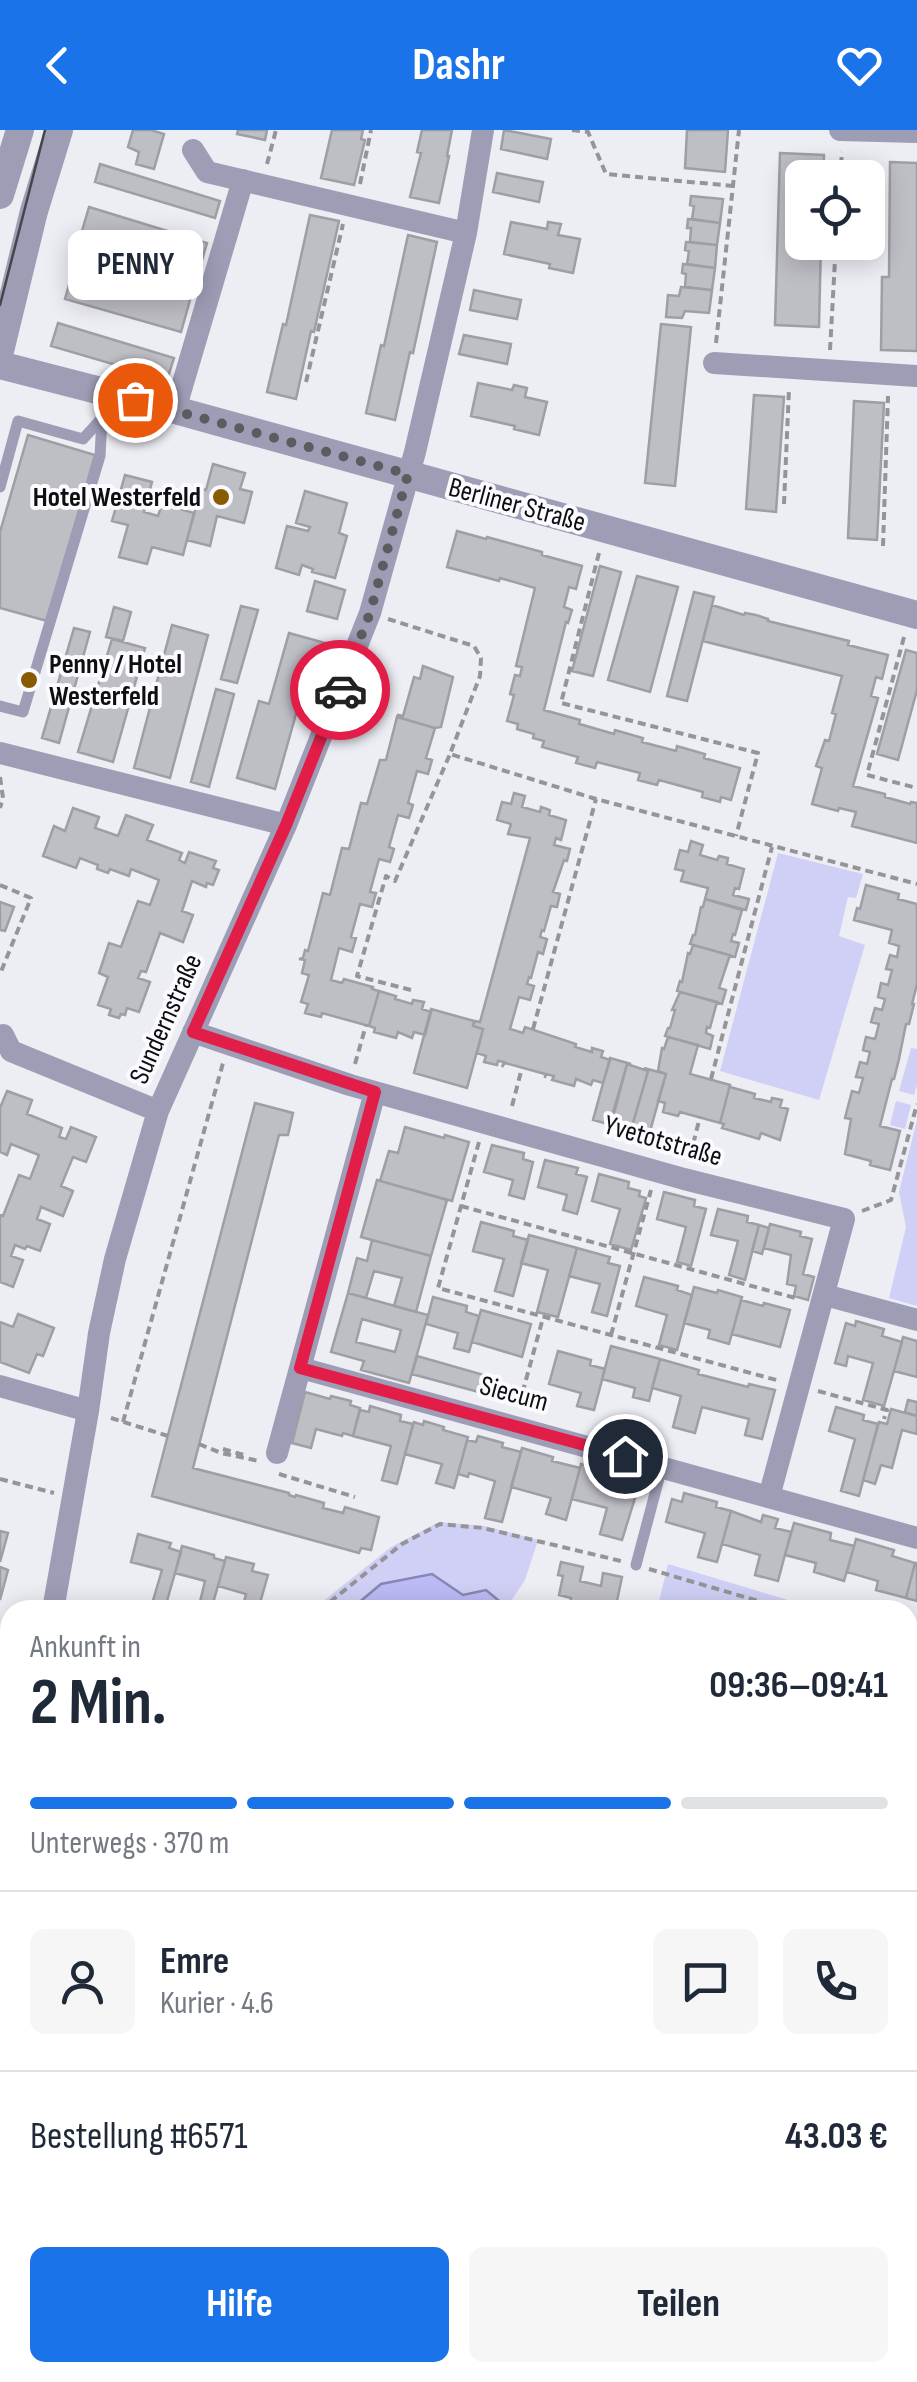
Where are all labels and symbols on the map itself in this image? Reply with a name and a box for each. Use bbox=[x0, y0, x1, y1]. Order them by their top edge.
callout: PENNY bbox=[68, 230, 202, 300]
pin bbox=[93, 358, 178, 443]
street label: Berliner Straße bbox=[445, 471, 589, 539]
place label: Hotel Westerfeld bbox=[33, 481, 201, 514]
marker: Hotel Westerfeld bbox=[210, 486, 232, 508]
courier bbox=[290, 640, 390, 740]
place label: Penny / Hotel Westerfeld bbox=[49, 648, 182, 713]
marker: Penny / Hotel Westerfeld bbox=[18, 669, 40, 691]
street label: Sundernstraße bbox=[123, 949, 209, 1089]
street label: Yvetotstraße bbox=[600, 1108, 726, 1174]
street label: Siecum bbox=[476, 1369, 552, 1419]
pin bbox=[583, 1414, 668, 1499]

